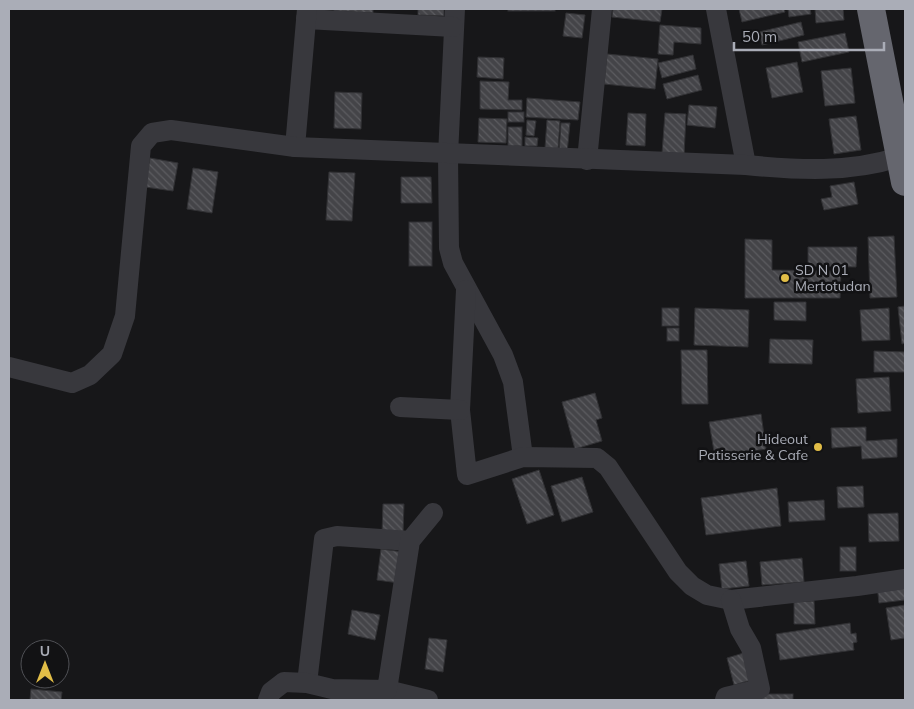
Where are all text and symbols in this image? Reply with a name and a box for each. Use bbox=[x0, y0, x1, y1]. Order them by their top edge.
scale bar bbox=[734, 20, 884, 52]
text: 50 m bbox=[742, 27, 777, 46]
place label: SD N 01 Mertotudan bbox=[795, 261, 871, 295]
marker: SD N 01 Mertotudan bbox=[779, 272, 791, 284]
place label: Hideout Patisserie & Cafe bbox=[698, 430, 808, 464]
marker: Hideout Patisserie & Cafe bbox=[812, 441, 824, 453]
north arrow bbox=[20, 639, 70, 689]
text: U bbox=[40, 642, 50, 660]

